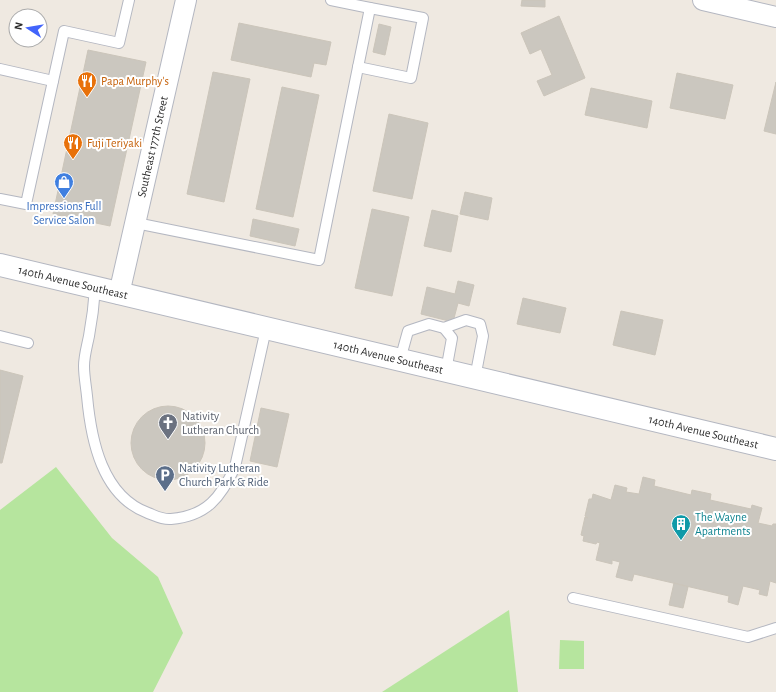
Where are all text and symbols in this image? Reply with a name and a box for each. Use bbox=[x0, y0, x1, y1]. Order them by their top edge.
north arrow bbox=[8, 8, 48, 48]
text: N bbox=[13, 21, 25, 31]
restaurant icon: Papa Murphy's bbox=[76, 70, 98, 98]
place label: Papa Murphy's bbox=[101, 75, 169, 88]
street label: Southeast 177th Street bbox=[135, 95, 170, 199]
restaurant icon: Fuji Teriyaki bbox=[62, 132, 84, 160]
place label: Fuji Teriyaki bbox=[87, 137, 142, 150]
shop icon: Impressions Full Service Salon bbox=[53, 171, 75, 199]
place label: Impressions Full Service Salon bbox=[27, 200, 101, 226]
street label: 140th Avenue Southeast bbox=[17, 264, 129, 301]
street label: 140th Avenue Southeast bbox=[332, 338, 444, 376]
place label: Nativity Lutheran Church bbox=[182, 410, 259, 436]
church icon: Nativity Lutheran Church bbox=[157, 412, 179, 440]
street label: 140th Avenue Southeast bbox=[647, 413, 760, 451]
place label: Nativity Lutheran Church Park & Ride bbox=[179, 462, 269, 488]
parking icon: Nativity Lutheran Church Park & Ride bbox=[154, 464, 176, 492]
place label: The Wayne Apartments bbox=[695, 511, 751, 537]
building icon: The Wayne Apartments bbox=[670, 513, 692, 541]

